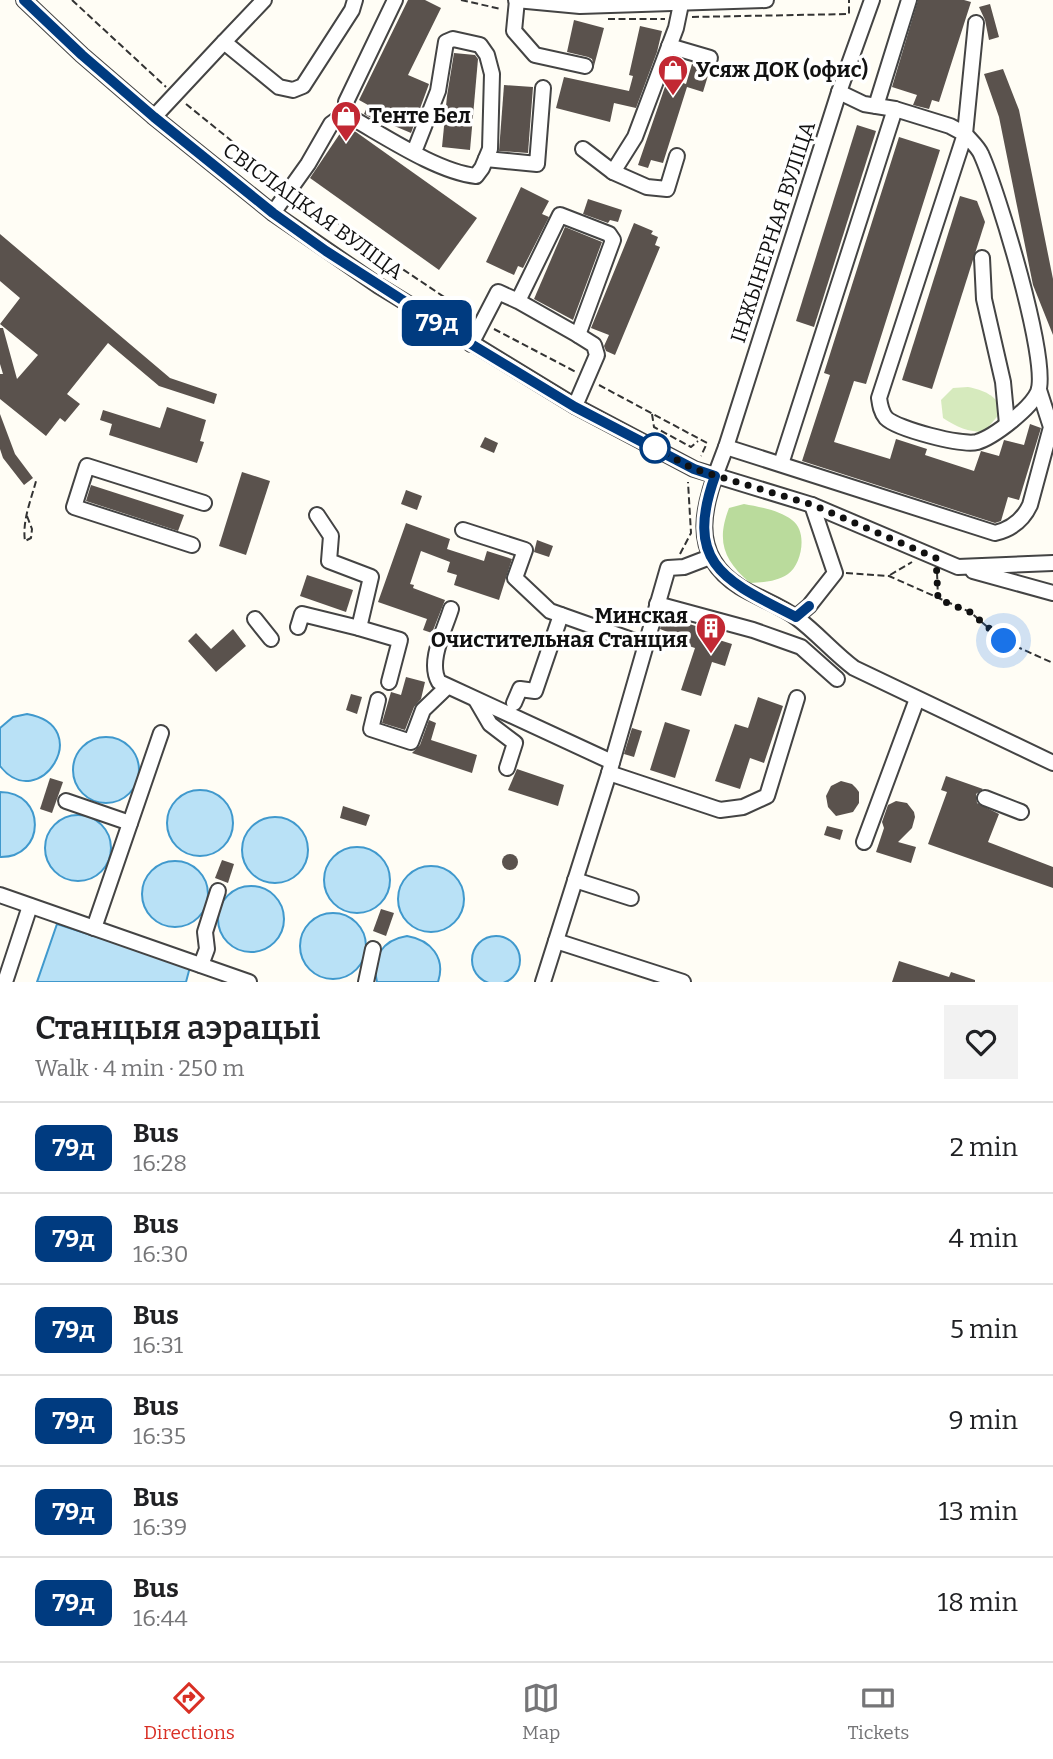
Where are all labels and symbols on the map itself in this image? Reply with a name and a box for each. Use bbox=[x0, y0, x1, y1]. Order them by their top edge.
shop icon: Усяж ДОК (офис) bbox=[656, 53, 690, 97]
place label: Усяж ДОК (офис) bbox=[696, 57, 868, 83]
shop icon: Тенте Бел bbox=[329, 99, 363, 143]
place label: Тенте Бел bbox=[369, 103, 471, 129]
street label: ІНЖЫНЕРНАЯ ВУЛІЦА bbox=[725, 118, 821, 346]
street label: СВІСЛАЦКАЯ ВУЛІЦА bbox=[218, 137, 408, 285]
line badge: 79д bbox=[397, 300, 477, 346]
unlabelled marker bbox=[640, 433, 670, 463]
place label: Минская Очистительная Станция bbox=[431, 603, 688, 653]
building icon: Минская Очистительная Станция bbox=[694, 611, 728, 655]
your location bbox=[986, 623, 1021, 658]

